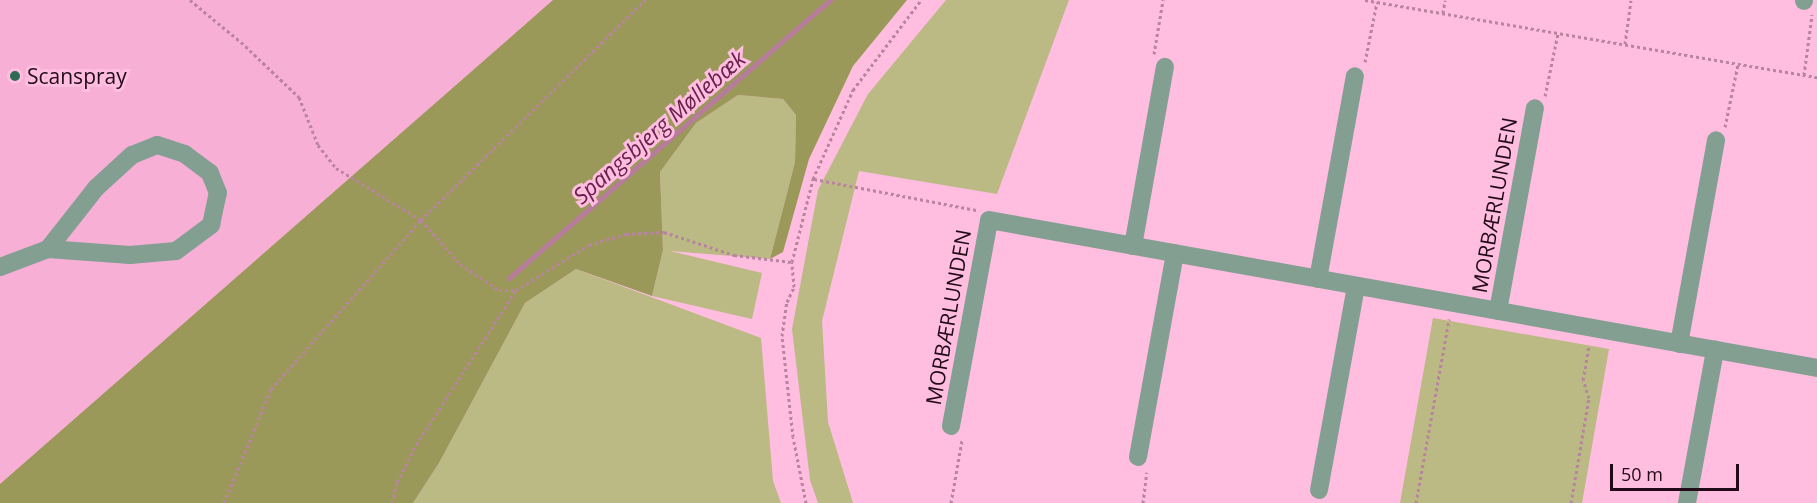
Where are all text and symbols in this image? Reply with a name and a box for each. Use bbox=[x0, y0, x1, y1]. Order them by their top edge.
water label: Spangsbjerg Møllebæk bbox=[568, 45, 750, 209]
place label: Scanspray bbox=[27, 63, 127, 89]
marker: Scanspray bbox=[8, 69, 22, 83]
street label: MORBÆRLUNDEN bbox=[1466, 115, 1522, 295]
street label: MORBÆRLUNDEN bbox=[920, 227, 976, 407]
scale bar bbox=[1613, 452, 1742, 490]
text: 50 m bbox=[1621, 462, 1663, 486]

